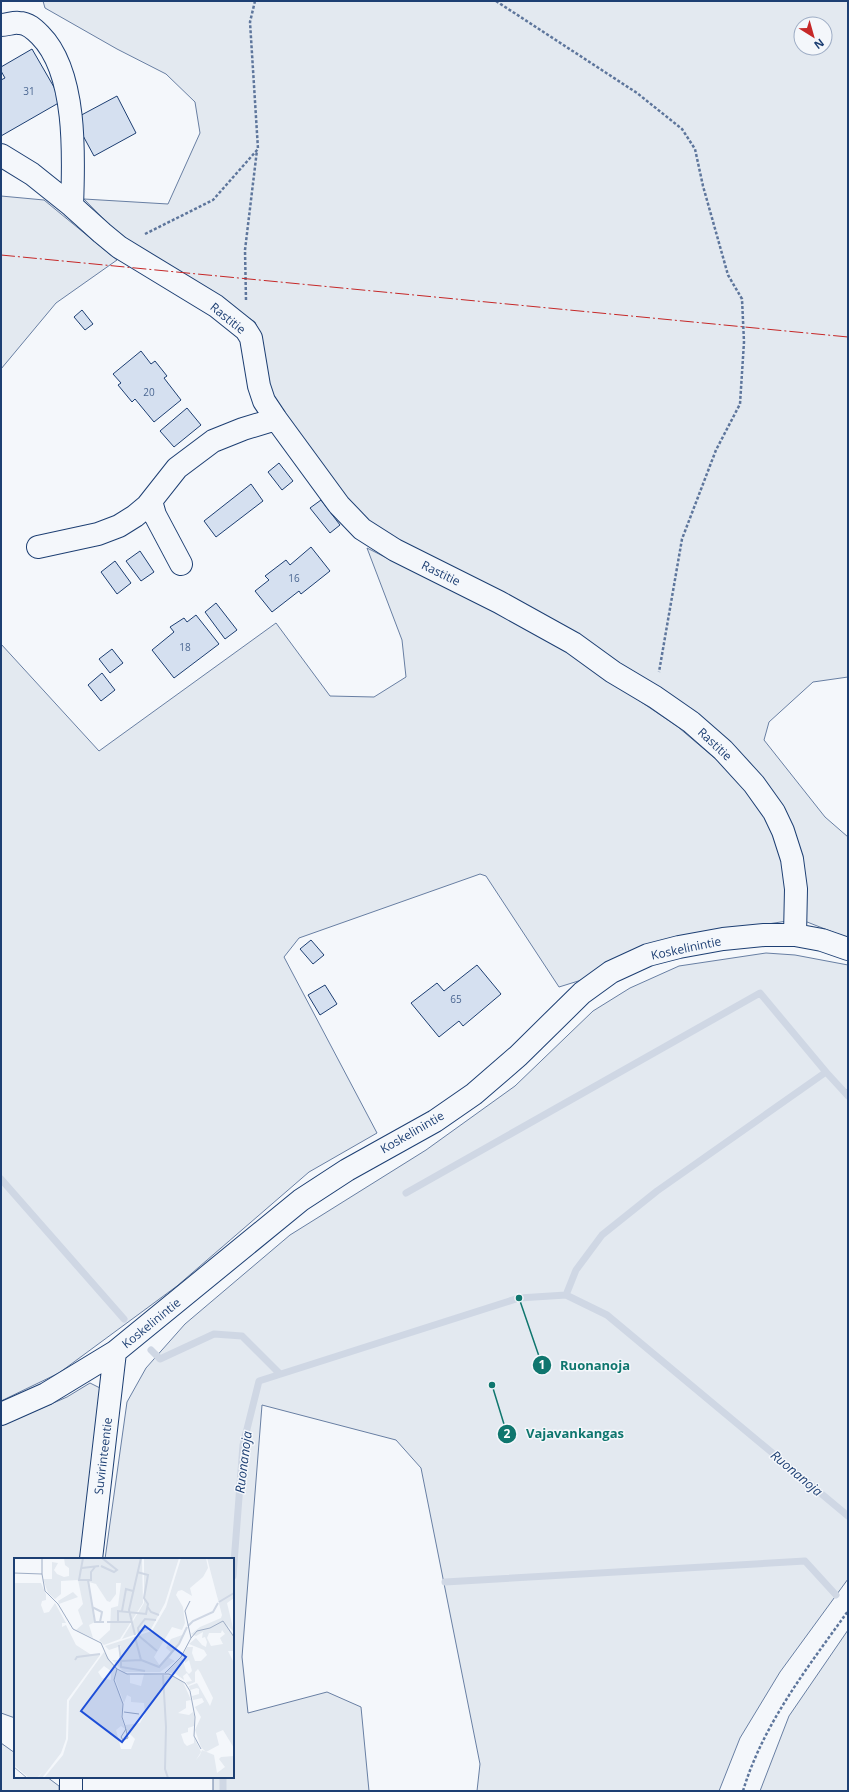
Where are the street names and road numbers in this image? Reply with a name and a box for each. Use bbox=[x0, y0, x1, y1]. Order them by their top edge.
street label: Rastitie bbox=[207, 298, 250, 338]
street label: Rastitie bbox=[419, 556, 463, 590]
street label: Rastitie bbox=[694, 724, 736, 764]
street label: Koskelinintie bbox=[649, 932, 723, 964]
street label: Koskelinintie bbox=[377, 1107, 447, 1157]
street label: Koskelinintie bbox=[118, 1294, 184, 1352]
street label: Suvirinteentie bbox=[90, 1416, 116, 1495]

